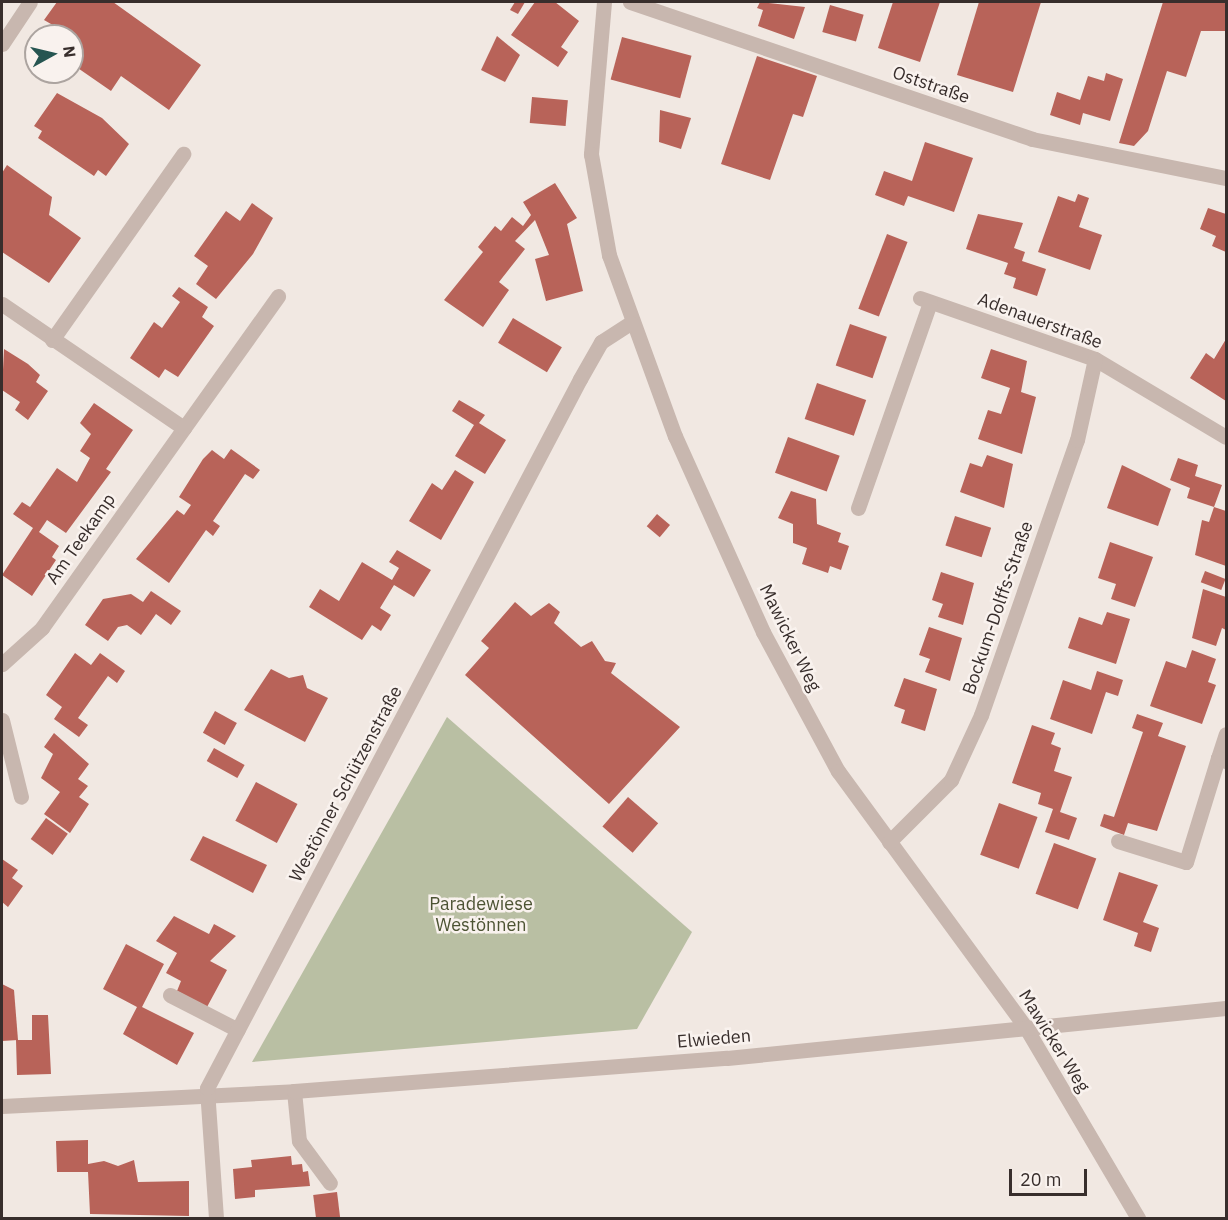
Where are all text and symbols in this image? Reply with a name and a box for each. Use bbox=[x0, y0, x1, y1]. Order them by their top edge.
north arrow bbox=[24, 24, 84, 84]
text: N bbox=[59, 45, 81, 59]
street label: Oststraße bbox=[890, 62, 972, 108]
street label: Adenauerstraße bbox=[975, 288, 1105, 354]
street label: Am Teekamp bbox=[42, 490, 120, 588]
street label: Bockum-Dolffs-Straße bbox=[958, 519, 1038, 697]
street label: Mawicker Weg bbox=[755, 581, 825, 695]
street label: Westönner Schützenstraße bbox=[285, 682, 407, 886]
park label: Paradewiese Westönnen bbox=[429, 894, 533, 936]
street label: Mawicker Weg bbox=[1014, 986, 1094, 1096]
street label: Elwieden bbox=[676, 1025, 752, 1053]
scale bar bbox=[1012, 1157, 1090, 1195]
text: 20 m bbox=[1020, 1168, 1062, 1191]

